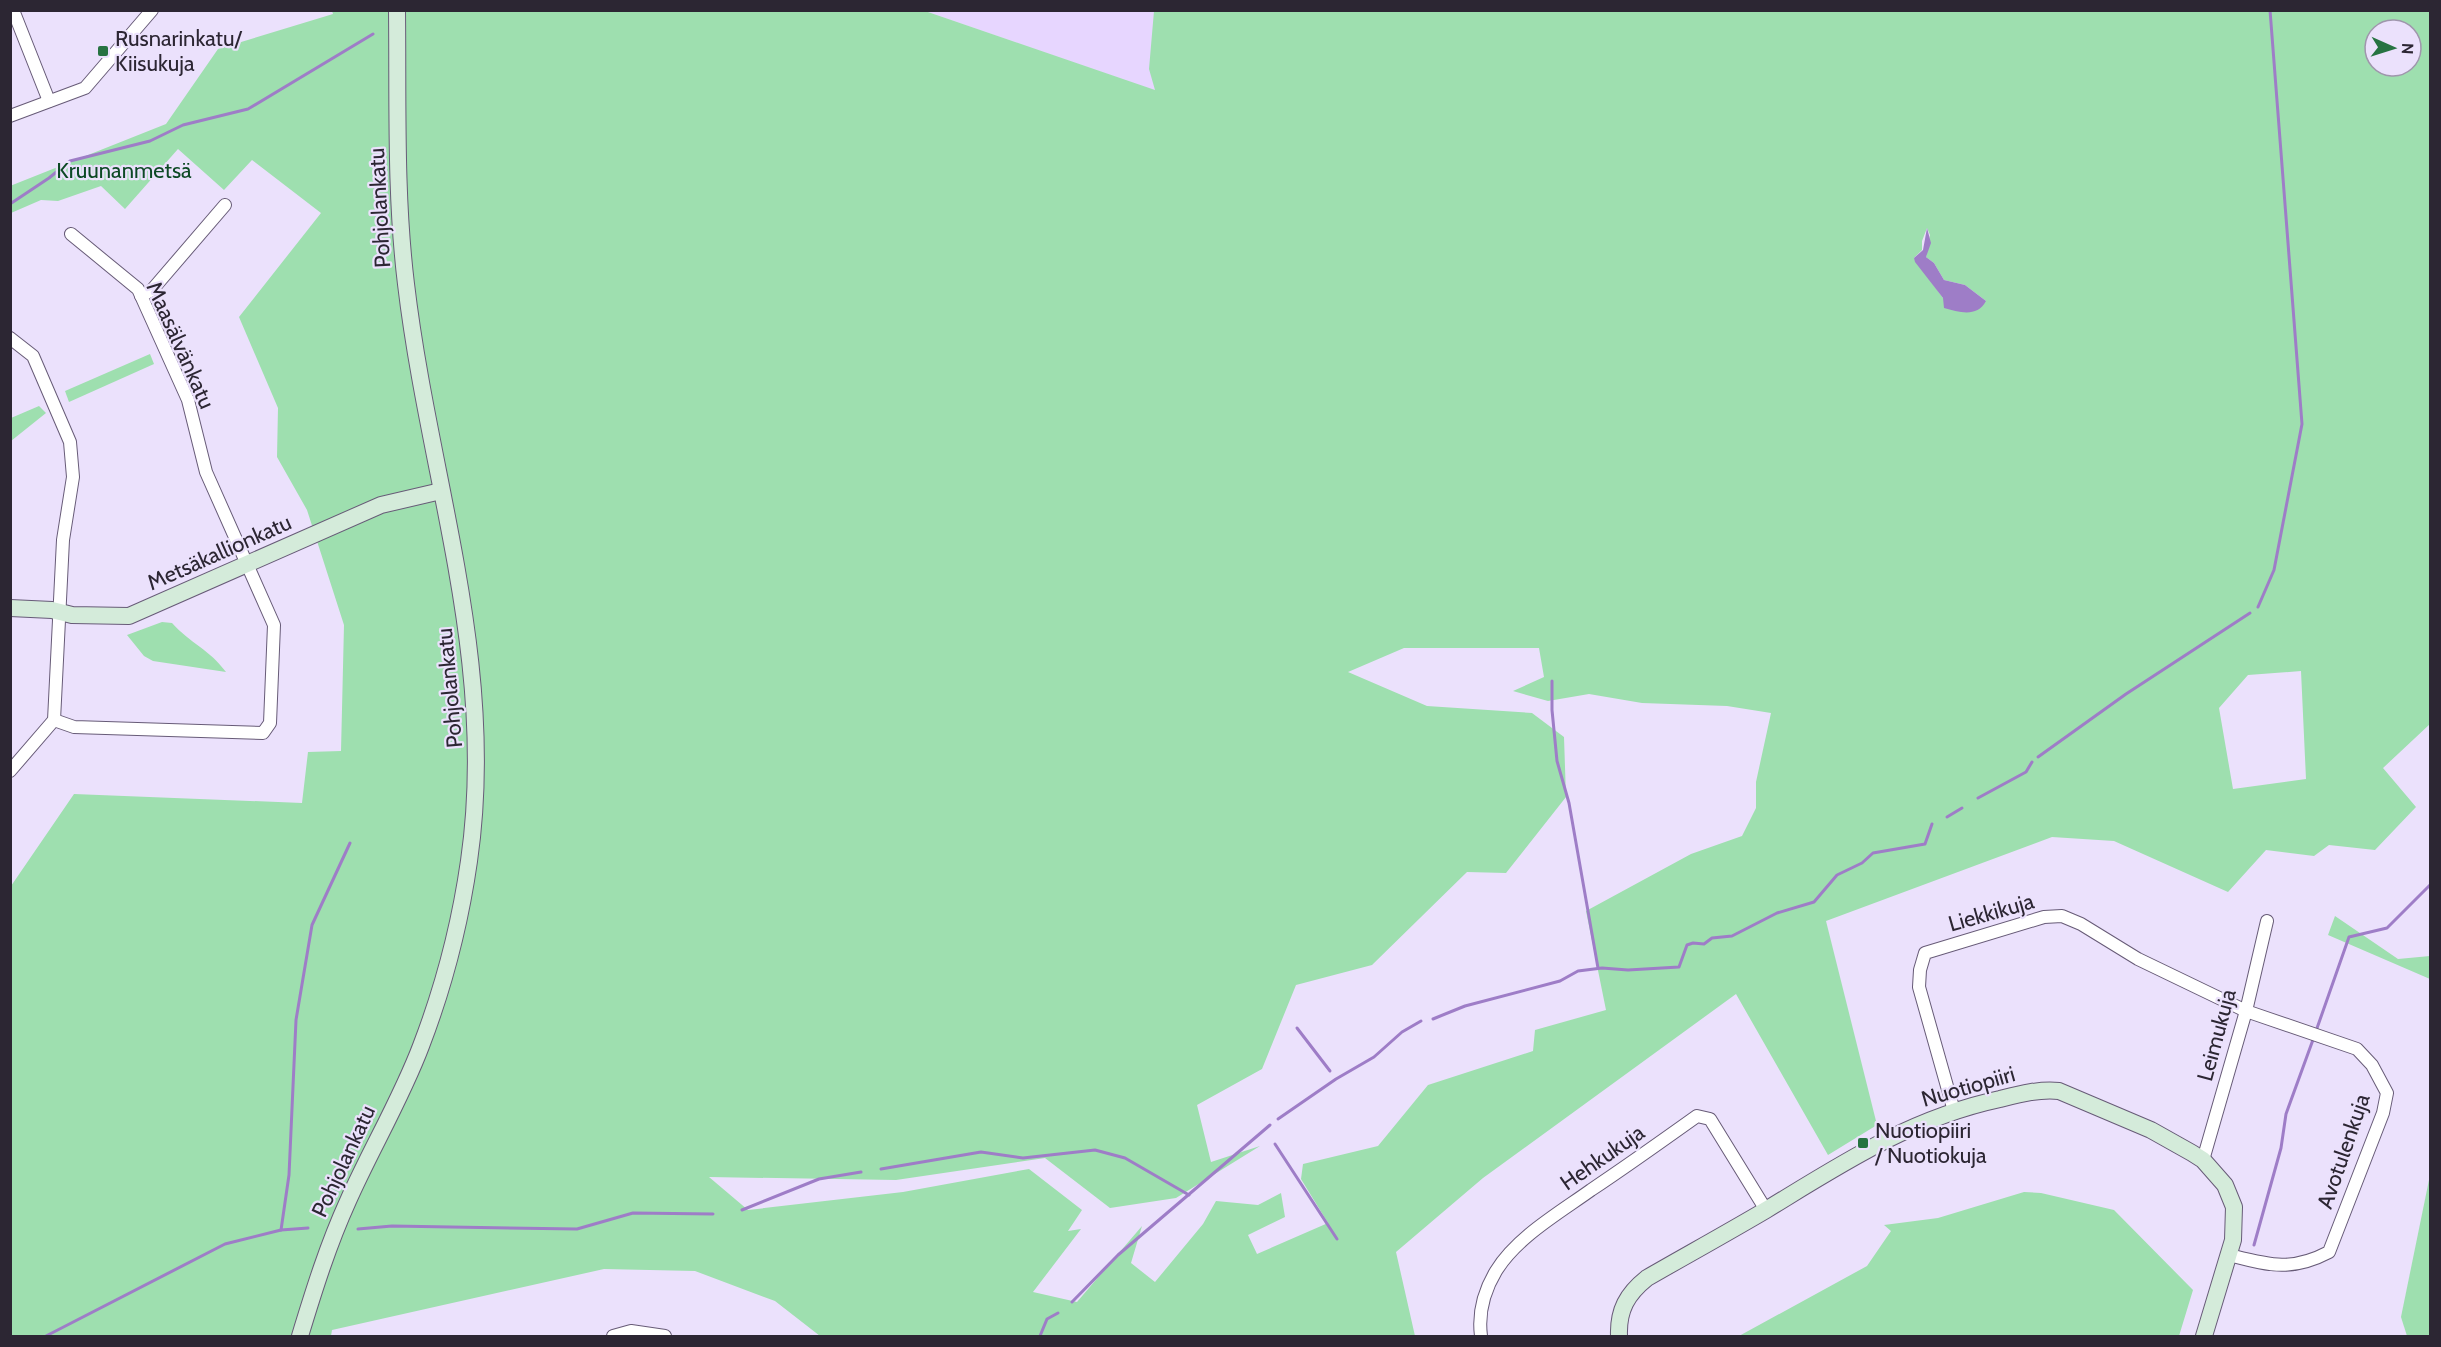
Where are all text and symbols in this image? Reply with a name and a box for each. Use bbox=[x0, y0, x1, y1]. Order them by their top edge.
north arrow bbox=[2363, 18, 2423, 78]
place label: Rusnarinkatu/ Kiisukuja bbox=[115, 25, 242, 77]
text: N bbox=[2398, 43, 2417, 55]
marker: Rusnarinkatu/ Kiisukuja bbox=[96, 44, 110, 58]
street label: Pohjolankatu bbox=[363, 147, 396, 269]
park label: Kruunanmetsä bbox=[56, 157, 192, 184]
street label: Maasälvänkatu bbox=[141, 278, 221, 413]
street label: Metsäkallionkatu bbox=[143, 509, 295, 596]
street label: Pohjolankatu bbox=[431, 627, 468, 749]
street label: Liekkikuja bbox=[1945, 887, 2038, 938]
street label: Leimukuja bbox=[2191, 986, 2242, 1084]
street label: Nuotiopiiri bbox=[1918, 1060, 2018, 1113]
street label: Avotulenkuja bbox=[2311, 1090, 2376, 1212]
street label: Pohjolankatu bbox=[306, 1101, 381, 1221]
place label: Nuotiopiiri / Nuotiokuja bbox=[1874, 1117, 1987, 1169]
street label: Hehkukuja bbox=[1555, 1118, 1650, 1196]
marker: Nuotiopiiri / Nuotiokuja bbox=[1856, 1136, 1870, 1150]

